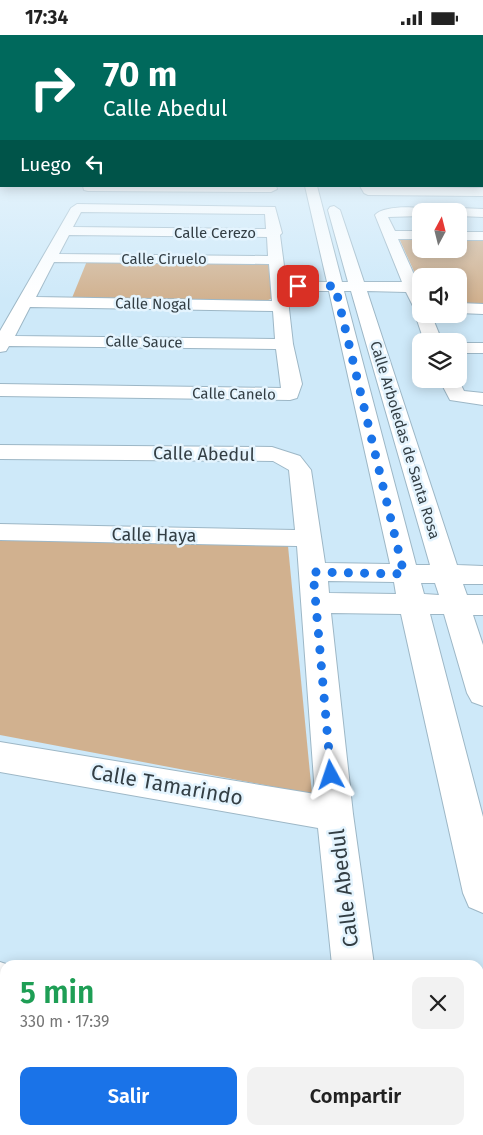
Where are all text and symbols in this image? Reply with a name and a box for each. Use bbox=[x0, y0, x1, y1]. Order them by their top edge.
text: 17:34 bbox=[25, 6, 68, 29]
text: 70 m bbox=[103, 53, 177, 95]
icon: right bbox=[20, 55, 85, 120]
text: Calle Abedul bbox=[103, 95, 228, 122]
icon: left bbox=[81, 150, 109, 178]
text: Luego bbox=[20, 153, 71, 176]
north arrow bbox=[412, 203, 468, 257]
map controls bbox=[412, 203, 467, 388]
street label: Calle Cerezo bbox=[174, 224, 256, 242]
street label: Calle Ciruelo bbox=[121, 250, 207, 268]
pin bbox=[277, 265, 319, 307]
button: sound bbox=[412, 268, 467, 323]
icon: arrive bbox=[284, 272, 312, 300]
street label: Calle Nogal bbox=[115, 294, 192, 314]
street label: Calle Sauce bbox=[105, 332, 183, 352]
button: layers bbox=[412, 333, 467, 388]
street label: Calle Arboledas de Santa Rosa bbox=[366, 339, 444, 541]
street label: Calle Canelo bbox=[192, 384, 276, 404]
street label: Calle Abedul bbox=[153, 442, 255, 466]
street label: Calle Haya bbox=[111, 523, 197, 547]
position arrow bbox=[304, 748, 356, 800]
street label: Calle Tamarindo bbox=[89, 759, 245, 811]
street label: Calle Abedul bbox=[324, 827, 364, 949]
text: 5 min bbox=[20, 975, 94, 1011]
button: close bbox=[412, 977, 464, 1029]
text: 330 m · 17:39 bbox=[20, 1012, 109, 1031]
button: Salir bbox=[20, 1067, 237, 1125]
button: Compartir bbox=[247, 1067, 464, 1125]

